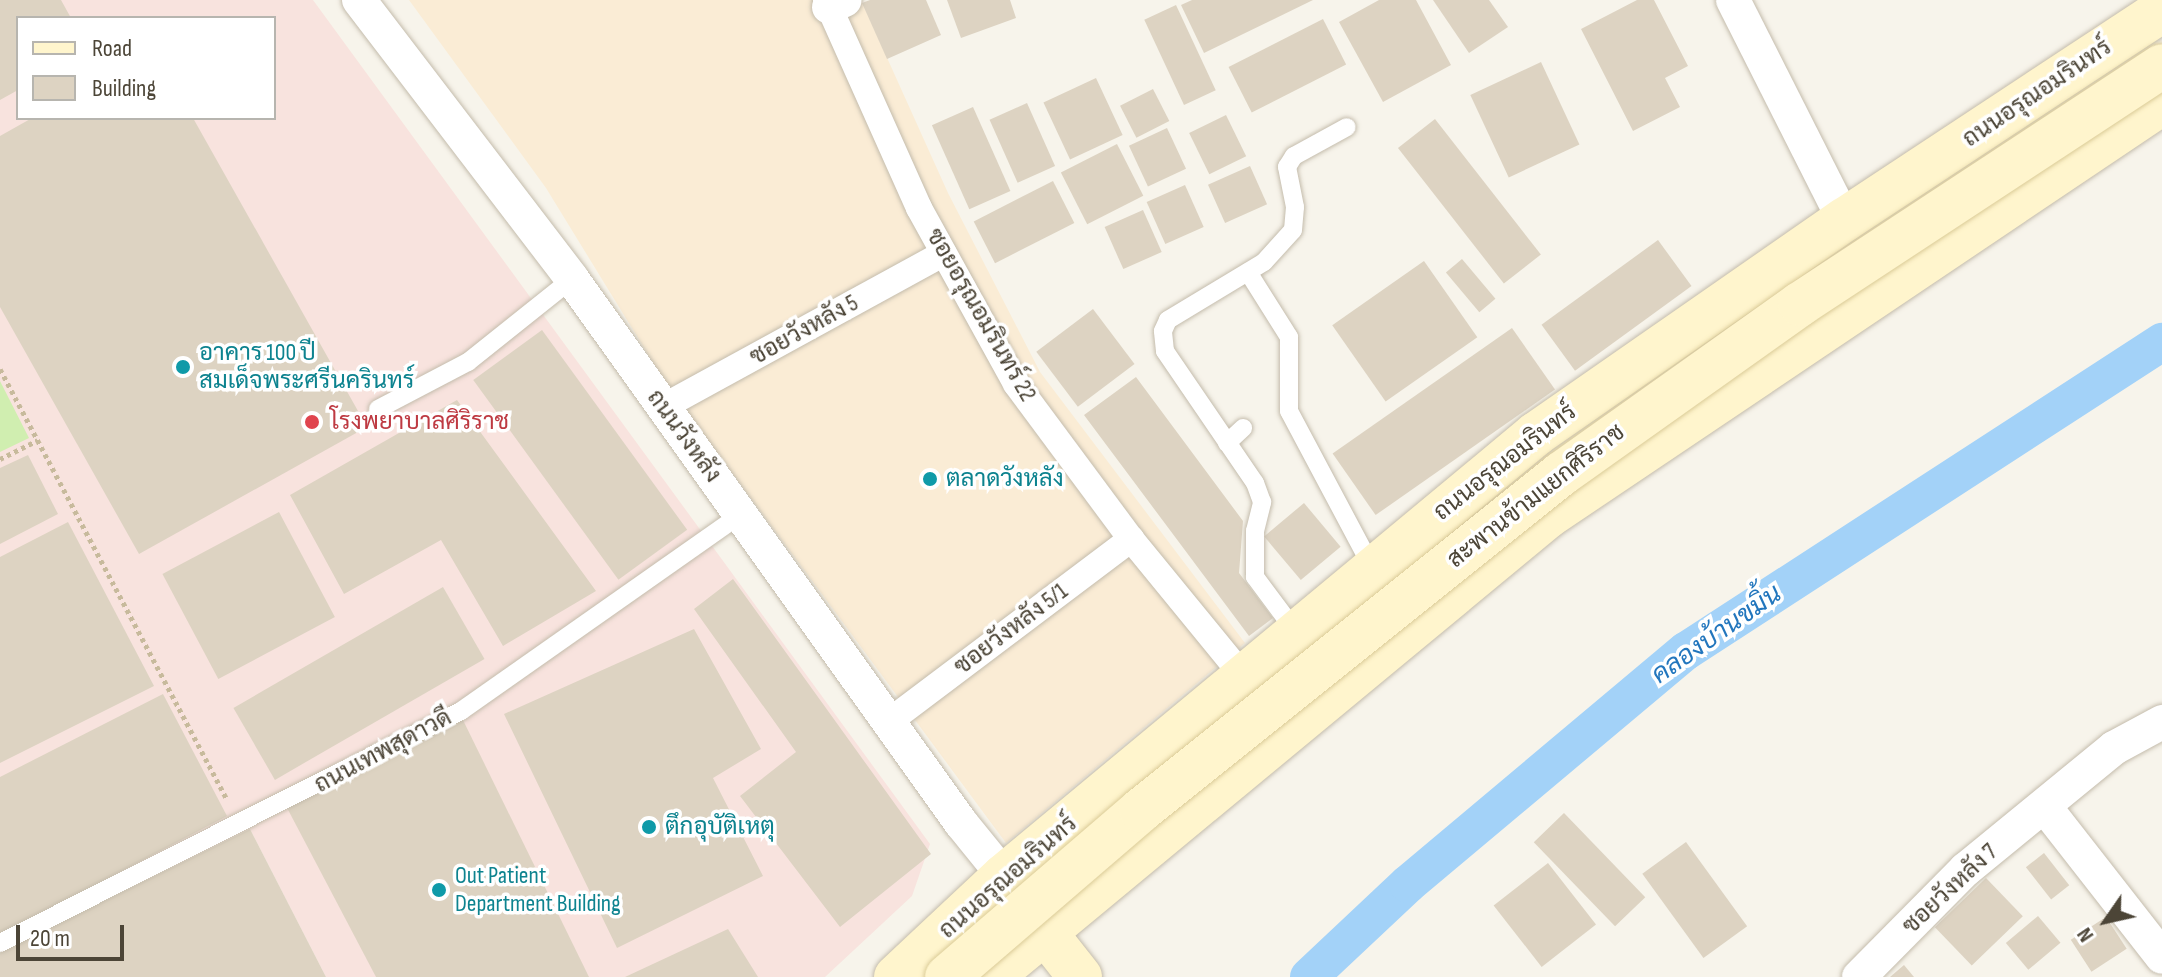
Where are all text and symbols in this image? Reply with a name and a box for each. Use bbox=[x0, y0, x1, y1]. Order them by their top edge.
legend bbox=[16, 16, 276, 120]
street label: ถนนอรุณอมรินทร์ bbox=[1957, 33, 2117, 153]
text: Road bbox=[92, 34, 132, 63]
text: Building bbox=[92, 74, 156, 103]
street label: ซอยอรุณอมรินทร์ 22 bbox=[920, 223, 1042, 407]
street label: ซอยวังหลัง 5 bbox=[745, 288, 863, 372]
place label: อาคาร 100 ปี สมเด็จพระศรีนครินทร์ bbox=[199, 339, 414, 395]
marker: อาคาร 100 ปี สมเด็จพระศรีนครินทร์ bbox=[174, 358, 192, 376]
street label: ถนนวังหลัง bbox=[641, 384, 727, 488]
street label: ถนนอรุณอมรินทร์ bbox=[1428, 397, 1582, 527]
place label: โรงพยาบาลศิริราช bbox=[330, 408, 509, 436]
marker: โรงพยาบาลศิริราช bbox=[301, 411, 323, 433]
street label: สะพานข้ามแยกศิริราช bbox=[1442, 418, 1630, 574]
place label: ตลาดวังหลัง bbox=[946, 465, 1064, 493]
marker: ตลาดวังหลัง bbox=[921, 470, 939, 488]
street label: ซอยวังหลัง 5/1 bbox=[949, 577, 1073, 681]
water label: คลองบ้านขมิ้น bbox=[1646, 579, 1788, 691]
street label: ถนนเทพสุดาวดี bbox=[309, 703, 457, 799]
street label: ถนนอรุณอมรินทร์ bbox=[933, 809, 1083, 945]
place label: ตึกอุบัติเหตุ bbox=[665, 813, 775, 841]
marker: ตึกอุบัติเหตุ bbox=[640, 818, 658, 836]
street label: ซอยวังหลัง 7 bbox=[1897, 838, 2003, 940]
place label: Out Patient Department Building bbox=[455, 862, 621, 918]
marker: Out Patient Department Building bbox=[430, 881, 448, 899]
north arrow bbox=[2066, 881, 2146, 961]
scale bar bbox=[20, 909, 128, 959]
text: N bbox=[2071, 922, 2100, 947]
text: 20 m bbox=[30, 924, 70, 953]

